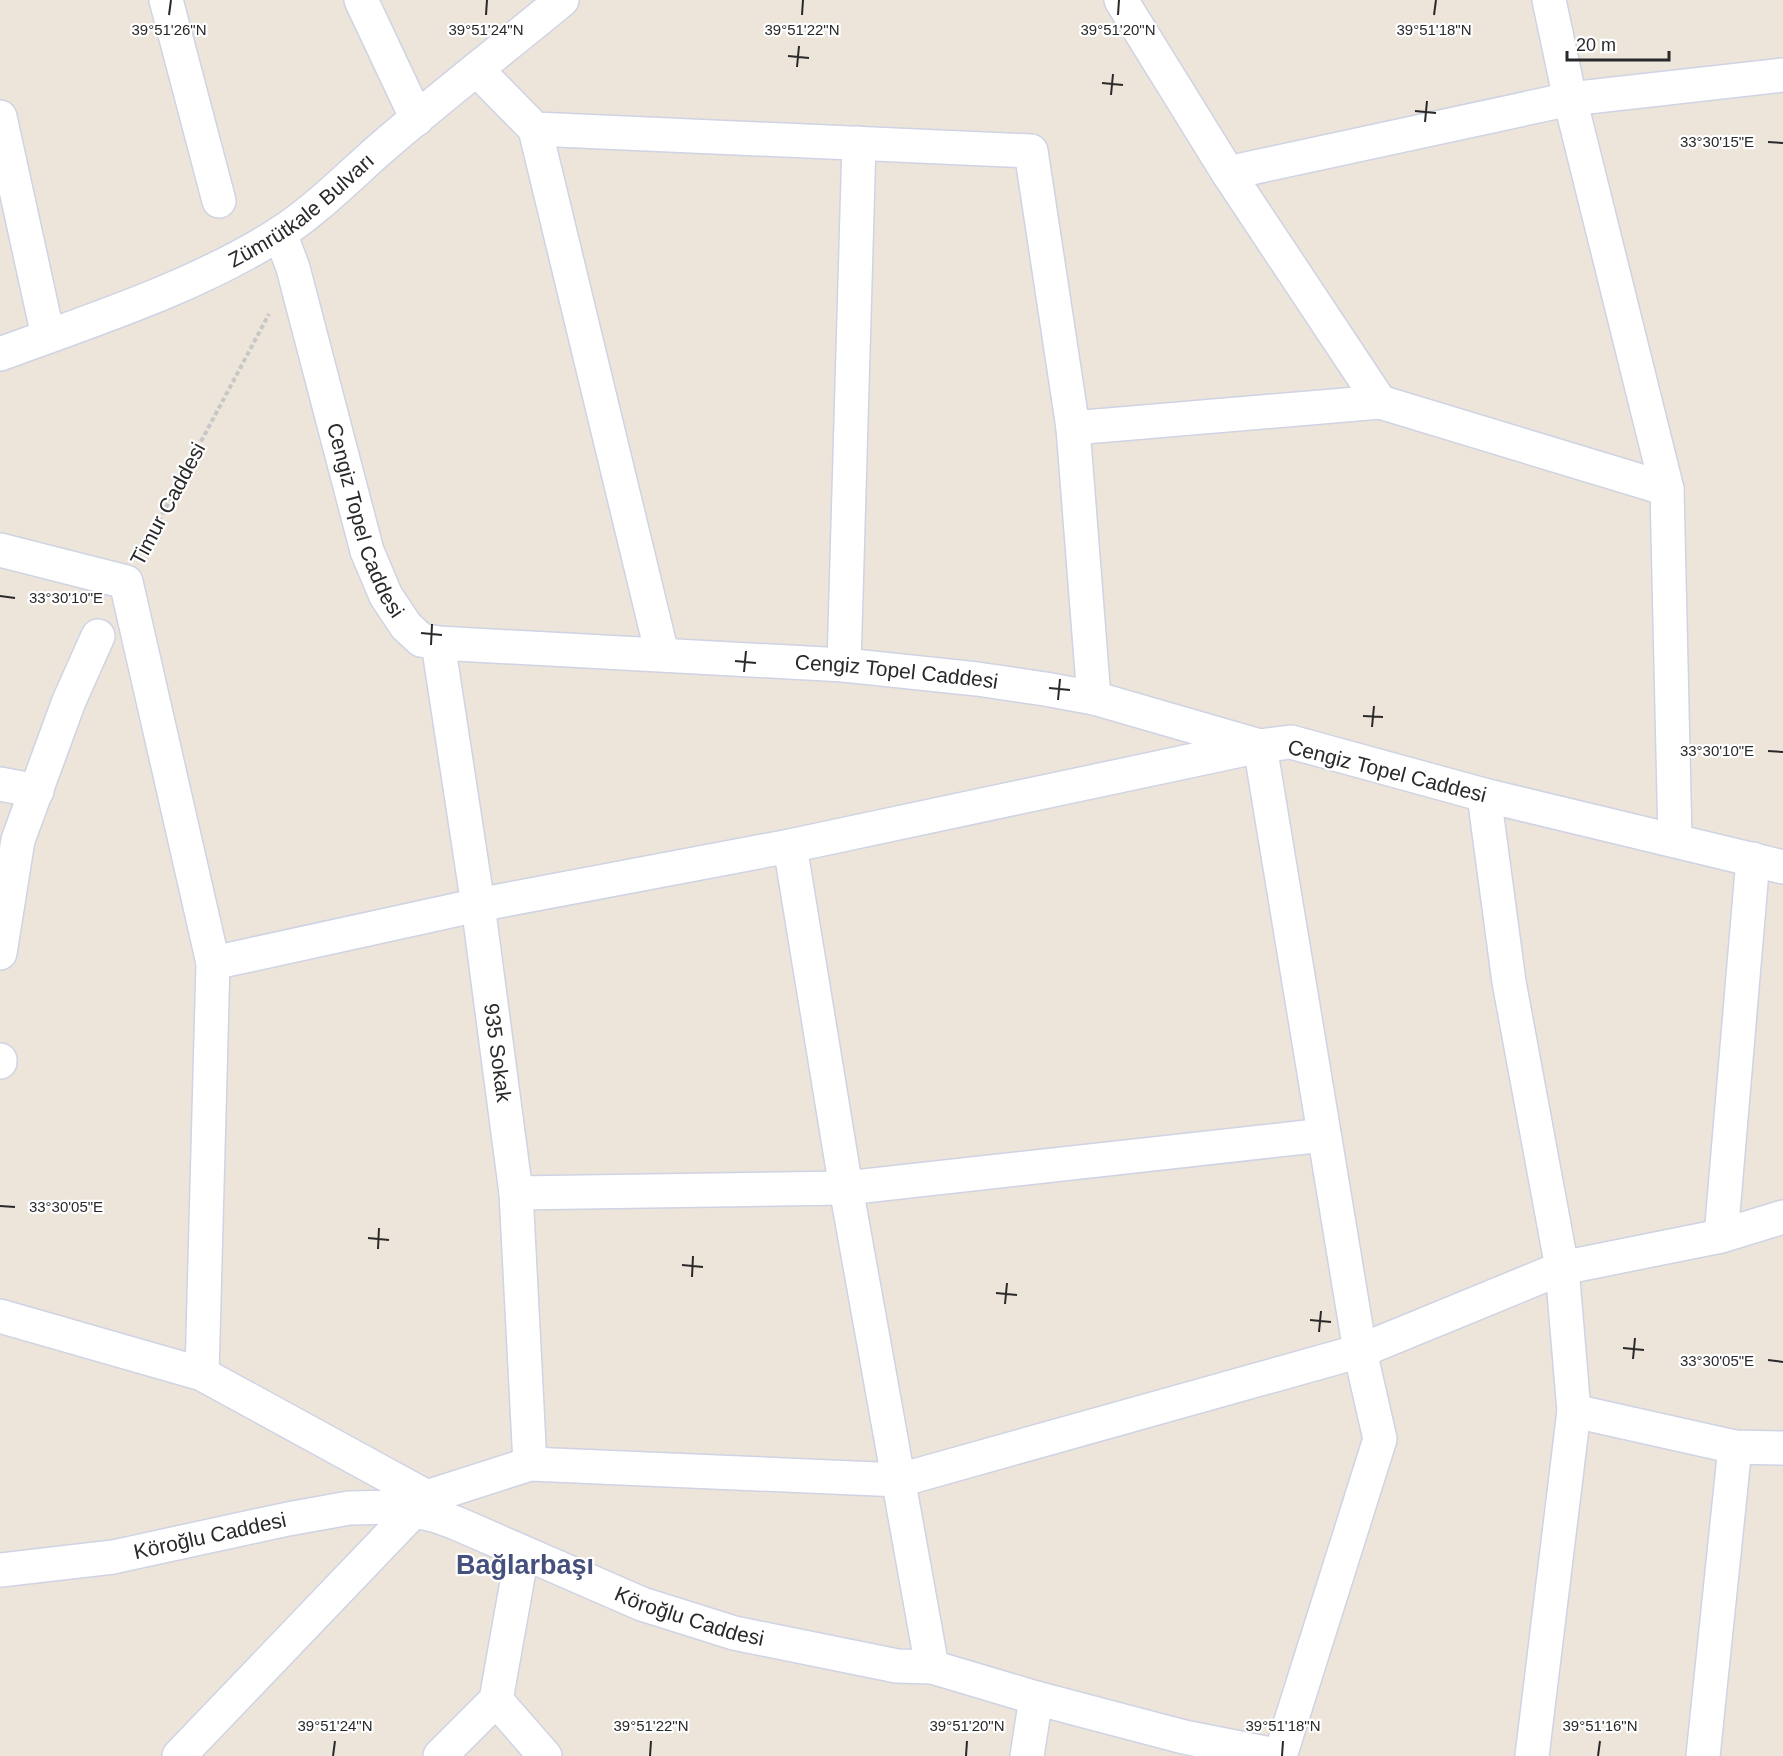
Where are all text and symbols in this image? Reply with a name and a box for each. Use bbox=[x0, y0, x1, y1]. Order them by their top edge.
text: 39°51'26"N bbox=[131, 21, 207, 38]
text: 39°51'24"N bbox=[448, 21, 524, 38]
text: 39°51'22"N bbox=[764, 21, 840, 38]
text: 39°51'20"N bbox=[1080, 21, 1156, 38]
text: 39°51'18"N bbox=[1396, 21, 1472, 38]
scale bar bbox=[1567, 24, 1669, 62]
text: 20 m bbox=[1576, 35, 1616, 55]
text: 33°30'15"E bbox=[1680, 133, 1754, 150]
street label: Zümrütkale Bulvarı bbox=[224, 148, 378, 272]
street label: Cengiz Topel Caddesi bbox=[323, 420, 409, 622]
street label: Timur Caddesi bbox=[126, 438, 210, 569]
text: 33°30'10"E bbox=[29, 589, 103, 606]
street label: Cengiz Topel Caddesi bbox=[794, 650, 1000, 693]
street label: Cengiz Topel Caddesi bbox=[1285, 735, 1489, 806]
text: 33°30'10"E bbox=[1680, 742, 1754, 759]
street label: 935 Sokak bbox=[480, 1002, 516, 1104]
text: 33°30'05"E bbox=[29, 1198, 103, 1215]
text: 33°30'05"E bbox=[1680, 1352, 1754, 1369]
street label: Köroğlu Caddesi bbox=[132, 1508, 288, 1563]
district label: Bağlarbaşı bbox=[456, 1550, 594, 1580]
street label: Köroğlu Caddesi bbox=[611, 1582, 766, 1650]
text: 39°51'24"N bbox=[297, 1717, 373, 1734]
text: 39°51'22"N bbox=[613, 1717, 689, 1734]
text: 39°51'20"N bbox=[929, 1717, 1005, 1734]
text: 39°51'18"N bbox=[1245, 1717, 1321, 1734]
text: 39°51'16"N bbox=[1562, 1717, 1638, 1734]

